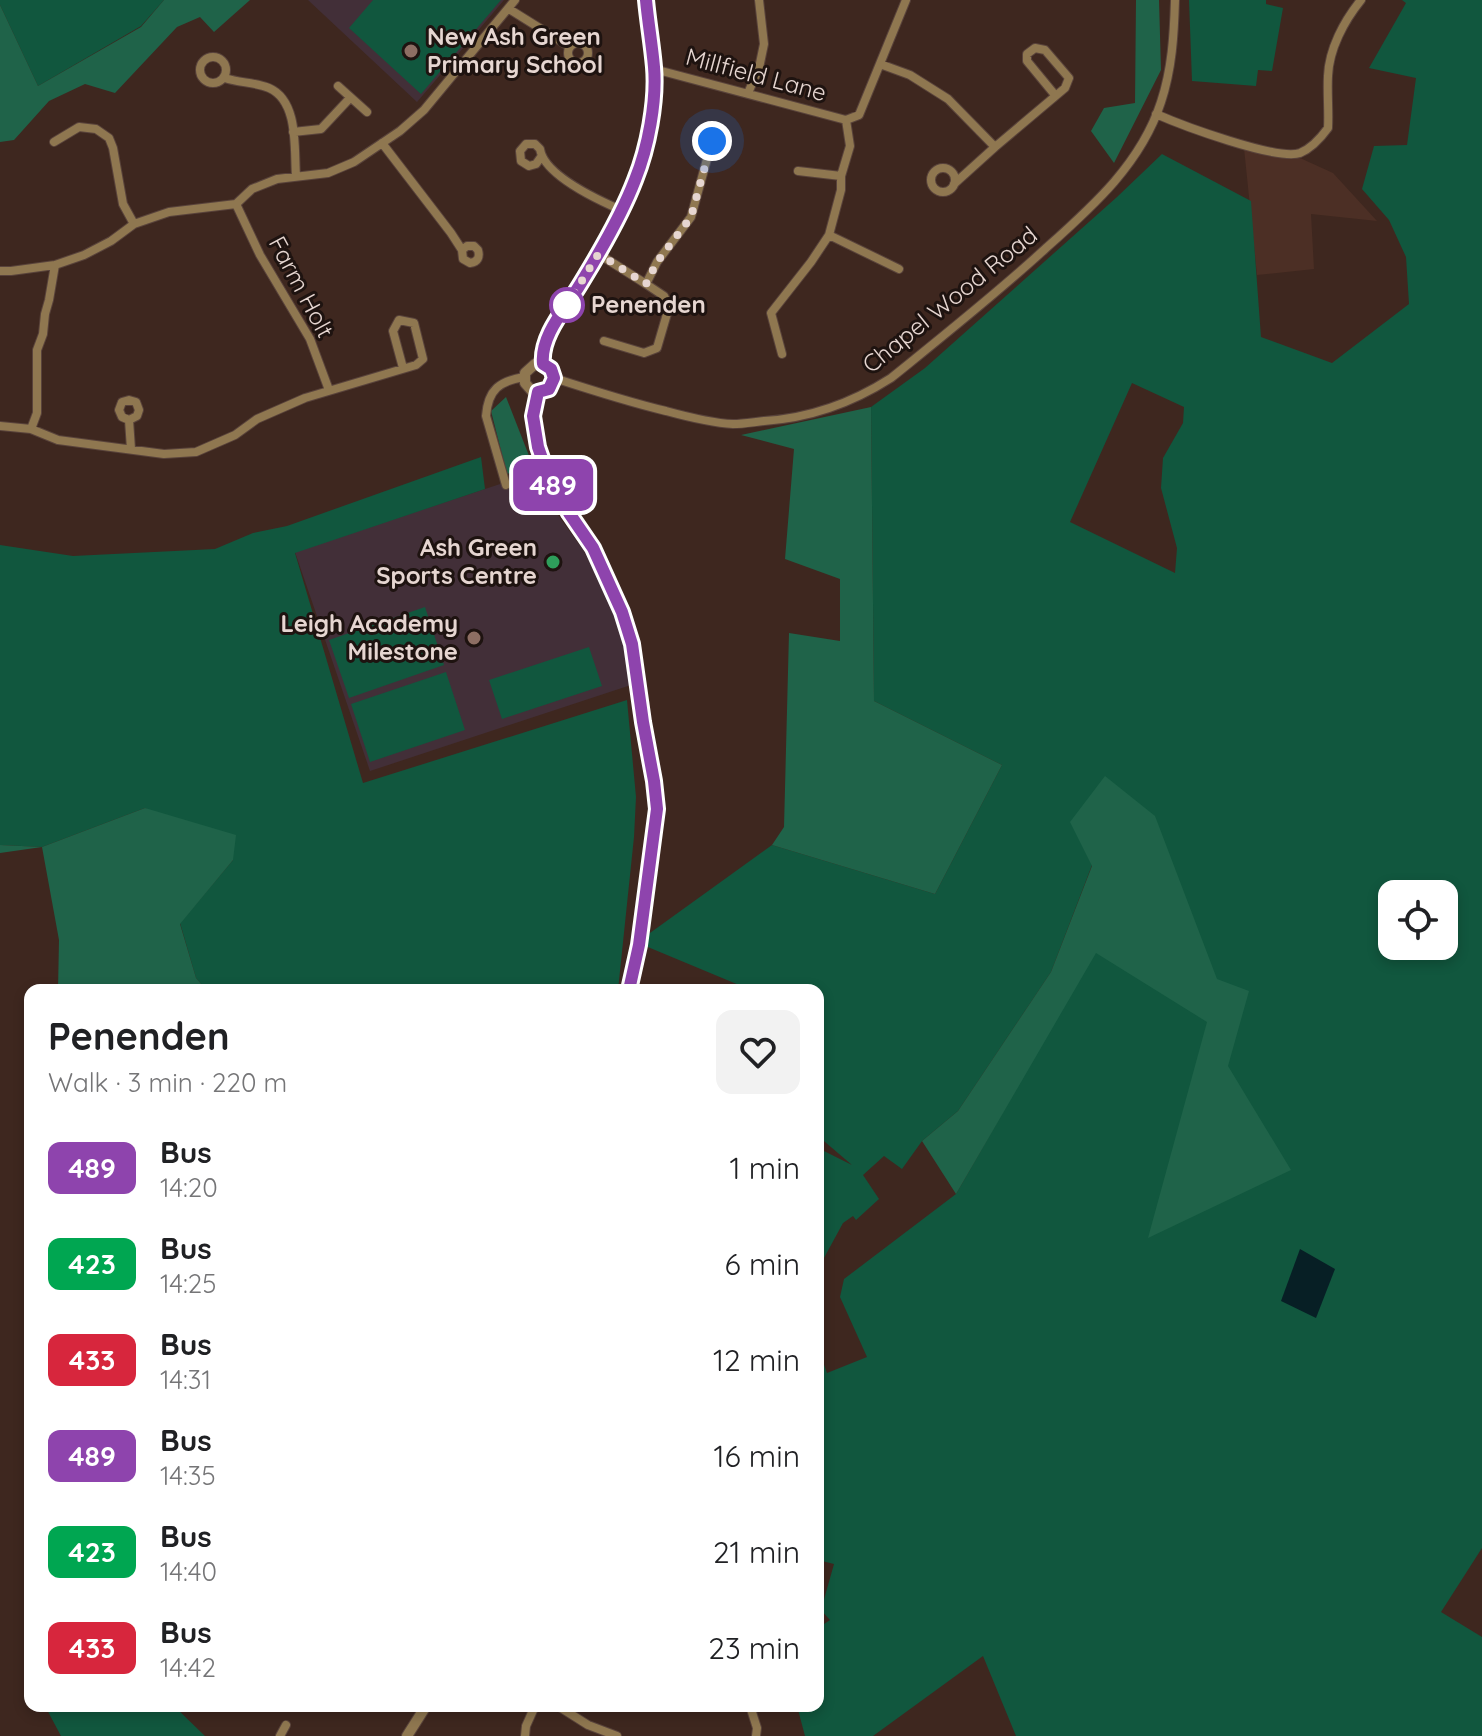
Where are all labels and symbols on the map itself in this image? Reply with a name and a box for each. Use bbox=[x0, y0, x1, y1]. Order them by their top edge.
place label: New Ash Green Primary School bbox=[427, 21, 603, 79]
street label: Millfield Lane bbox=[683, 41, 830, 107]
marker: New Ash Green Primary School bbox=[402, 42, 420, 60]
your location bbox=[692, 121, 732, 161]
street label: Chapel Wood Road bbox=[856, 219, 1043, 379]
street label: Farm Holt bbox=[263, 231, 341, 342]
marker: Penenden bbox=[550, 288, 584, 322]
place label: Penenden bbox=[591, 289, 706, 319]
line badge: 489 bbox=[507, 459, 599, 511]
place label: Ash Green Sports Centre bbox=[376, 532, 537, 590]
marker: Ash Green Sports Centre bbox=[544, 553, 562, 571]
place label: Leigh Academy Milestone bbox=[280, 608, 458, 666]
marker: Leigh Academy Milestone bbox=[465, 629, 483, 647]

